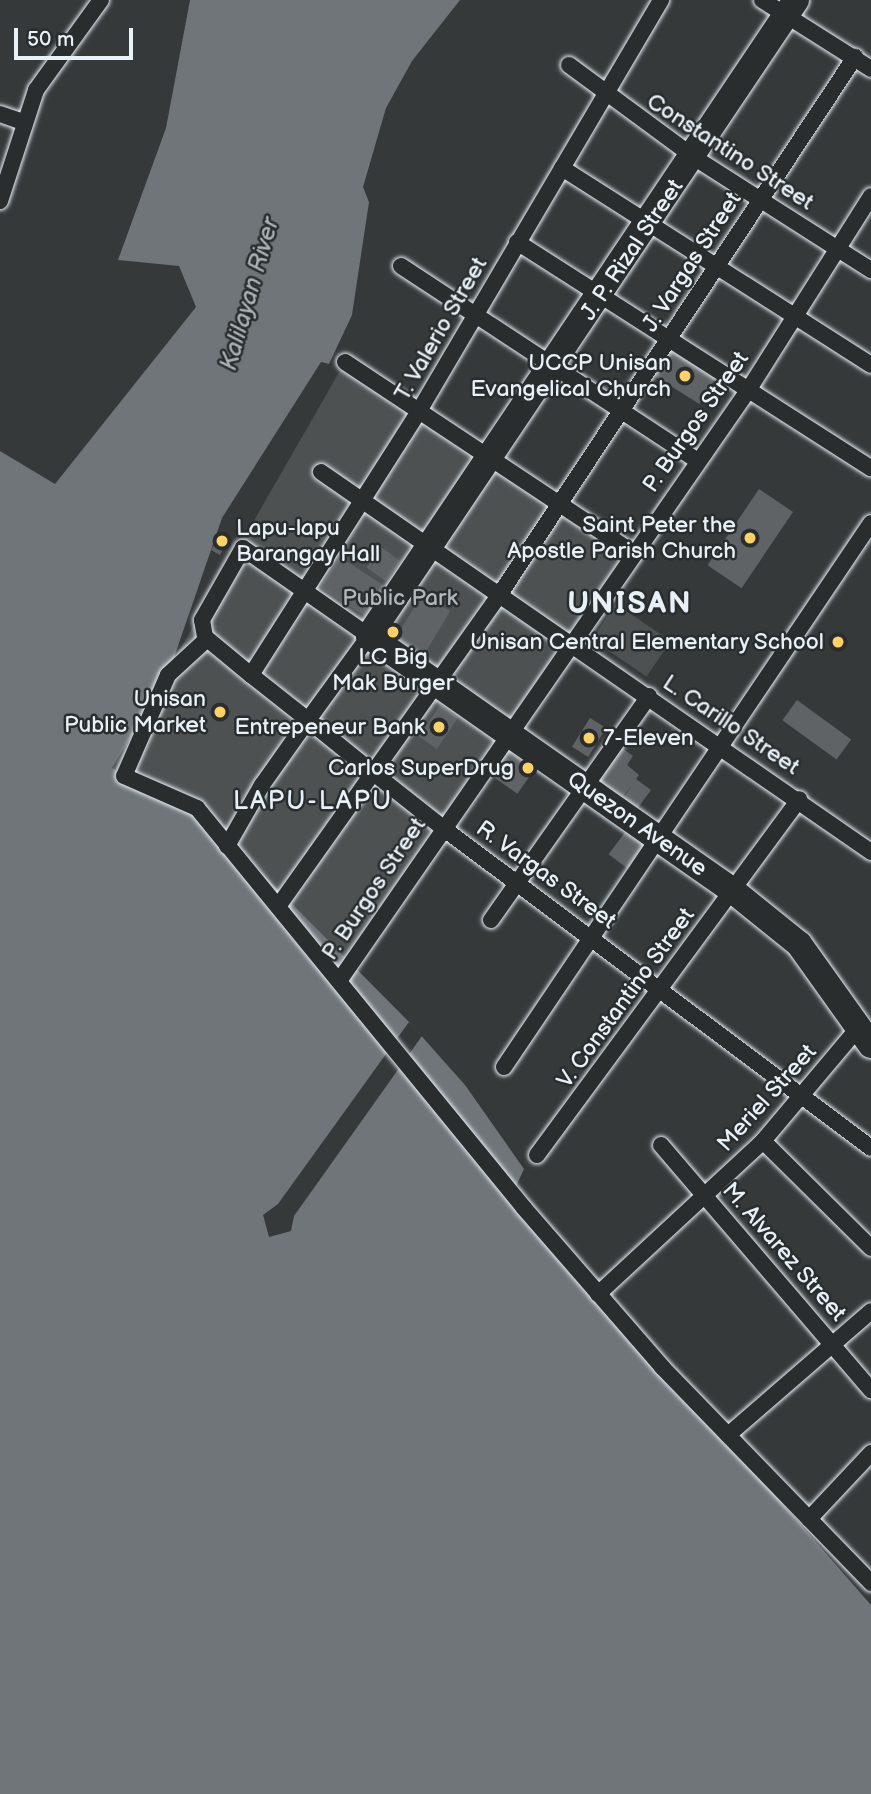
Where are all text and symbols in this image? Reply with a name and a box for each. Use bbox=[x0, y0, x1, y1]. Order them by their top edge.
scale bar bbox=[18, 14, 136, 58]
text: 50 m bbox=[27, 27, 74, 52]
street label: Constantino Street bbox=[641, 88, 819, 216]
street label: J. P. Rizal Street bbox=[575, 174, 689, 326]
street label: J. Vargas Street bbox=[636, 186, 748, 338]
water label: Kalilayan River bbox=[214, 214, 286, 374]
street label: T. Valerio Street bbox=[389, 252, 493, 406]
street label: P. Burgos Street bbox=[637, 346, 755, 498]
place label: UCCP Unisan Evangelical Church bbox=[470, 349, 671, 403]
marker: UCCP Unisan Evangelical Church bbox=[677, 368, 693, 384]
place label: Saint Peter the Apostle Parish Church bbox=[507, 511, 736, 565]
place label: Lapu-lapu Barangay Hall bbox=[236, 514, 382, 568]
marker: Saint Peter the Apostle Parish Church bbox=[742, 530, 758, 546]
marker: Lapu-lapu Barangay Hall bbox=[214, 533, 230, 549]
park label: Public Park bbox=[342, 584, 458, 612]
district label: UNISAN bbox=[568, 586, 692, 622]
marker: LC Big Mak Burger bbox=[385, 624, 401, 640]
place label: Unisan Central Elementary School bbox=[468, 628, 824, 656]
marker: Unisan Central Elementary School bbox=[830, 634, 846, 650]
place label: LC Big Mak Burger bbox=[332, 643, 454, 697]
street label: L. Carillo Street bbox=[657, 669, 805, 781]
place label: Unisan Public Market bbox=[64, 685, 206, 739]
marker: Unisan Public Market bbox=[212, 704, 228, 720]
place label: Entrepeneur Bank bbox=[234, 713, 425, 741]
marker: Entrepeneur Bank bbox=[431, 719, 447, 735]
place label: 7-Eleven bbox=[603, 724, 694, 752]
marker: 7-Eleven bbox=[581, 730, 597, 746]
place label: Carlos SuperDrug bbox=[328, 754, 514, 782]
marker: Carlos SuperDrug bbox=[520, 760, 536, 776]
street label: Quezon Avenue bbox=[562, 766, 712, 882]
district label: LAPU-LAPU bbox=[234, 786, 392, 818]
street label: P. Burgos Street bbox=[316, 812, 432, 966]
street label: R. Vargas Street bbox=[470, 815, 622, 935]
street label: V. Constantino Street bbox=[551, 902, 701, 1094]
street label: Meriel Street bbox=[711, 1038, 823, 1158]
street label: M. Alvarez Street bbox=[716, 1177, 852, 1327]

